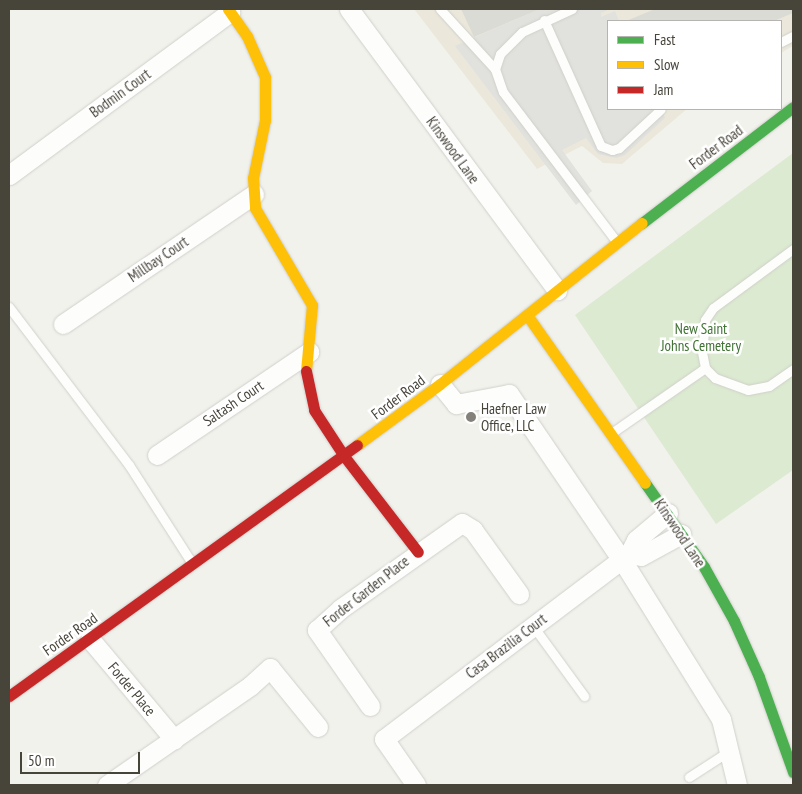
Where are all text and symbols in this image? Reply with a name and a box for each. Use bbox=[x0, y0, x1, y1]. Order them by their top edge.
legend bbox=[607, 20, 782, 110]
text: Fast bbox=[654, 30, 675, 49]
text: Slow bbox=[654, 55, 679, 74]
street label: Bodmin Court bbox=[86, 65, 154, 121]
text: Jam bbox=[654, 80, 673, 99]
street label: Kinswood Lane bbox=[423, 113, 483, 187]
street label: Forder Road bbox=[686, 121, 746, 173]
street label: Millbay Court bbox=[124, 232, 192, 286]
park label: New Saint Johns Cemetery bbox=[661, 319, 741, 354]
street label: Forder Road bbox=[368, 371, 428, 423]
street label: Saltash Court bbox=[199, 376, 267, 430]
place label: Haefner Law Office, LLC bbox=[481, 399, 546, 434]
marker: Haefner Law Office, LLC bbox=[465, 411, 477, 423]
street label: Kinswood Lane bbox=[651, 495, 709, 571]
street label: Forder Garden Place bbox=[319, 552, 413, 630]
street label: Forder Road bbox=[39, 609, 101, 659]
street label: Casa Brazilia Court bbox=[462, 610, 550, 682]
street label: Forder Place bbox=[104, 659, 160, 719]
scale bar bbox=[22, 742, 142, 774]
text: 50 m bbox=[28, 751, 54, 770]

